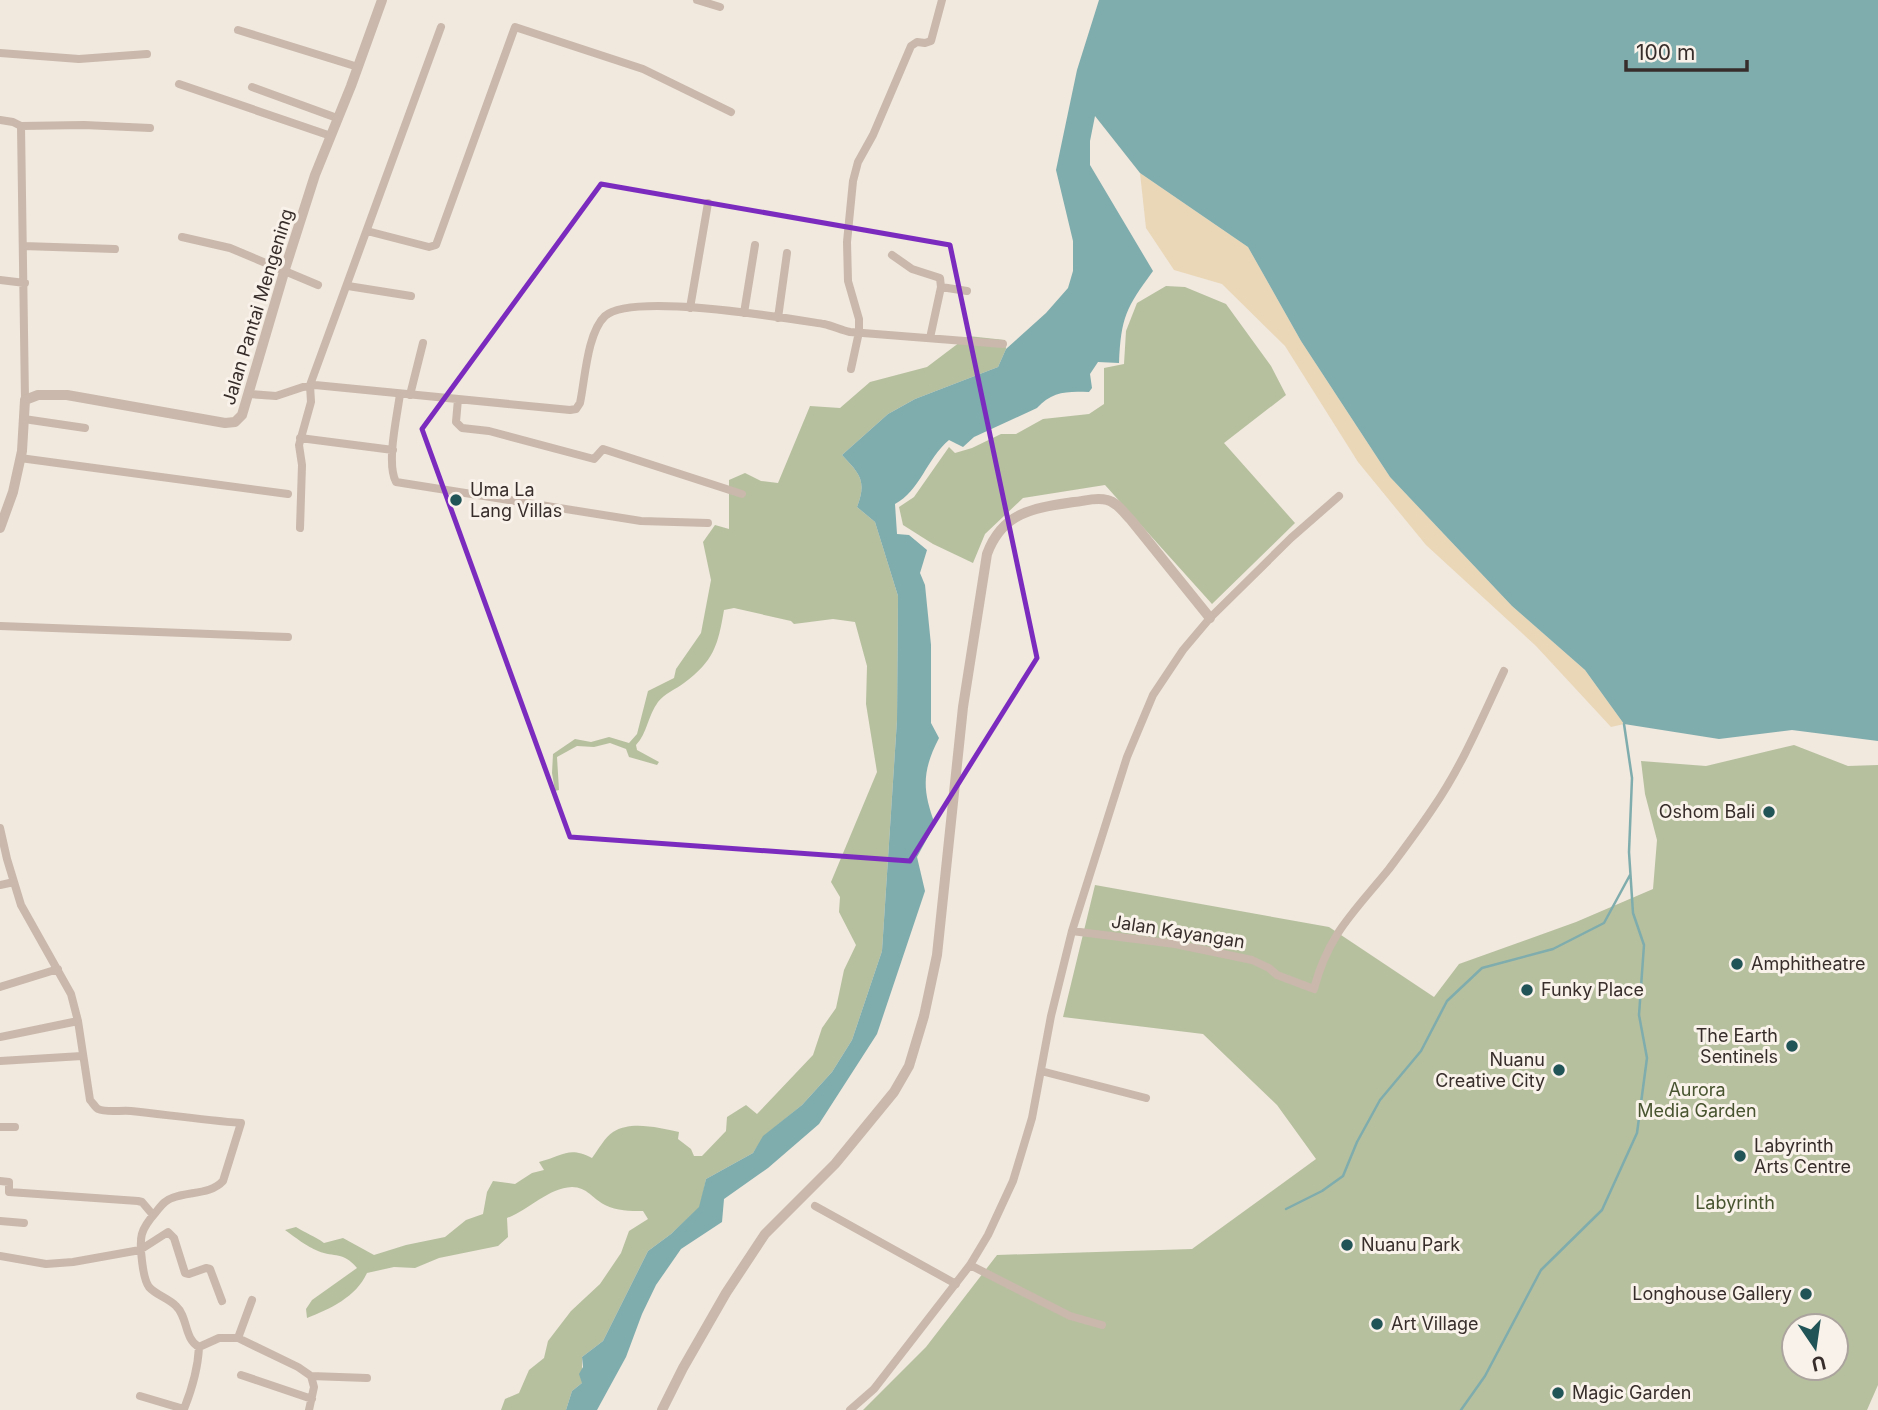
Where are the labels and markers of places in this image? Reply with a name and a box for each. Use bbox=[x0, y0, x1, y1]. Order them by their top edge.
place label: Uma La Lang Villas bbox=[470, 479, 562, 521]
marker: Uma La Lang Villas bbox=[448, 492, 464, 508]
place label: Oshom Bali bbox=[1659, 801, 1755, 822]
marker: Oshom Bali bbox=[1761, 804, 1777, 820]
place label: Amphitheatre bbox=[1751, 953, 1865, 974]
marker: Amphitheatre bbox=[1729, 956, 1745, 972]
place label: Funky Place bbox=[1541, 979, 1644, 1000]
marker: Funky Place bbox=[1519, 982, 1535, 998]
place label: The Earth Sentinels bbox=[1696, 1025, 1778, 1067]
marker: The Earth Sentinels bbox=[1784, 1038, 1800, 1054]
place label: Nuanu Creative City bbox=[1435, 1049, 1545, 1091]
marker: Nuanu Creative City bbox=[1551, 1062, 1567, 1078]
place label: Labyrinth Arts Centre bbox=[1754, 1135, 1851, 1177]
marker: Labyrinth Arts Centre bbox=[1732, 1148, 1748, 1164]
place label: Nuanu Park bbox=[1361, 1234, 1460, 1255]
marker: Nuanu Park bbox=[1339, 1237, 1355, 1253]
place label: Longhouse Gallery bbox=[1632, 1283, 1792, 1304]
marker: Longhouse Gallery bbox=[1798, 1286, 1814, 1302]
place label: Art Village bbox=[1391, 1313, 1479, 1334]
marker: Art Village bbox=[1369, 1316, 1385, 1332]
place label: Magic Garden bbox=[1572, 1382, 1691, 1403]
marker: Magic Garden bbox=[1550, 1385, 1566, 1401]

